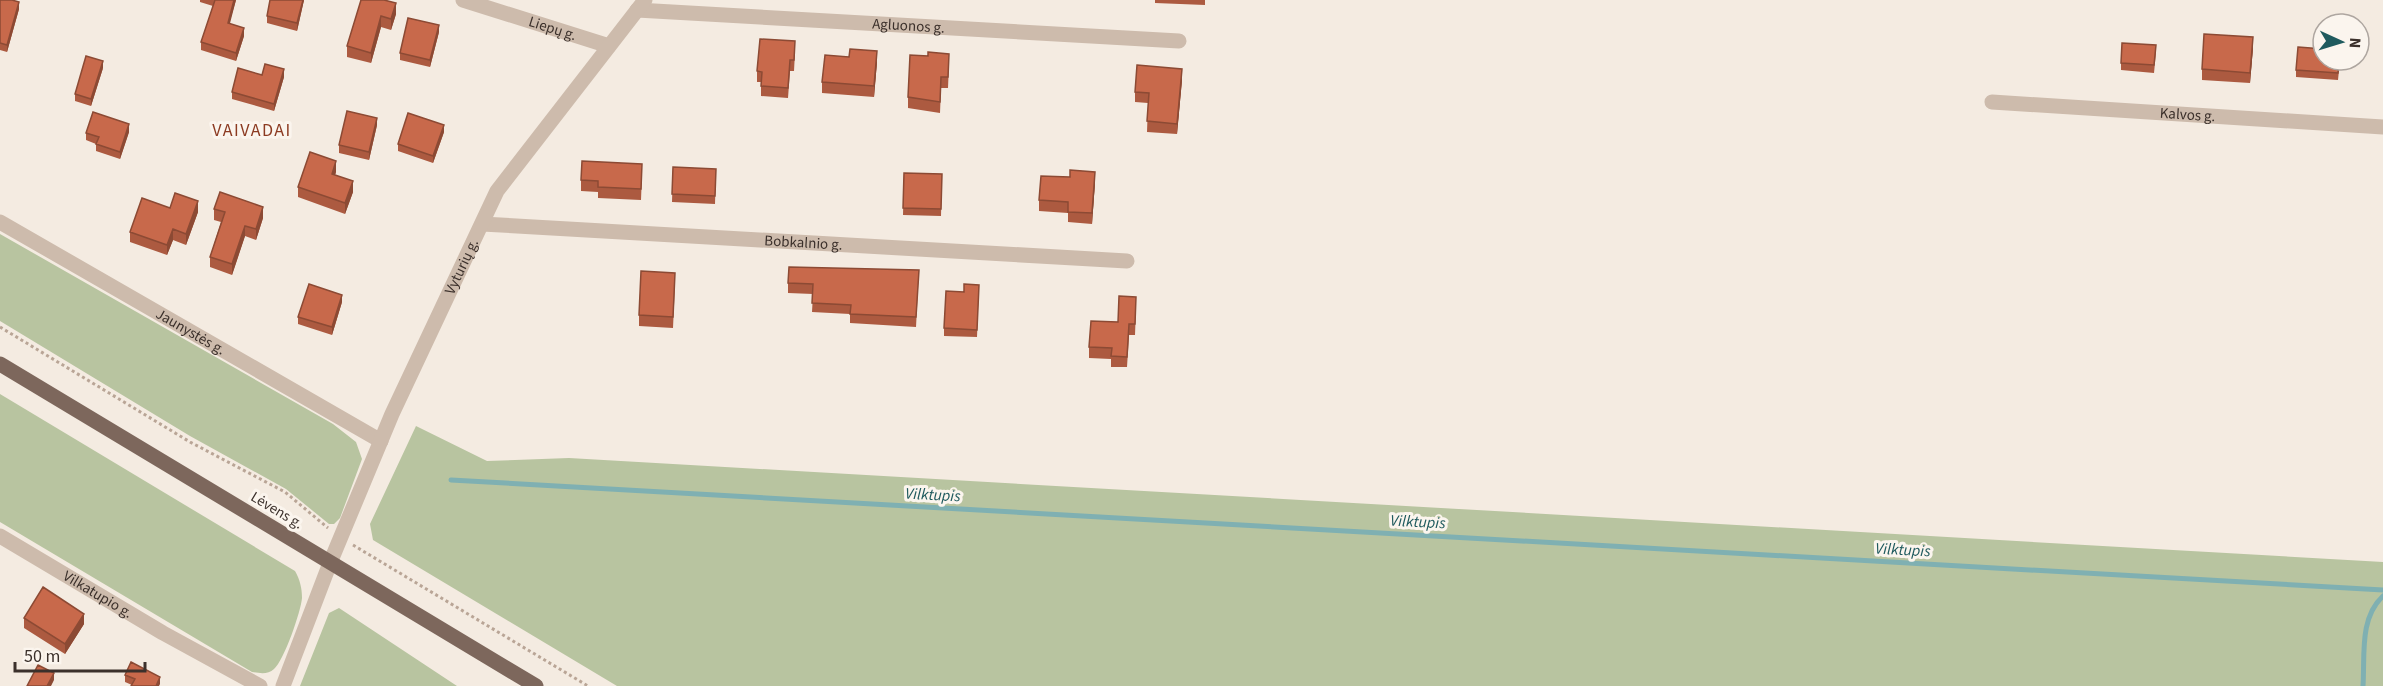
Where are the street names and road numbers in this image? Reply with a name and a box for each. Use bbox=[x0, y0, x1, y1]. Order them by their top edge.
street label: Liepų g. bbox=[526, 11, 579, 46]
street label: Agluonos g. bbox=[872, 13, 945, 39]
street label: Kalvos g. bbox=[2159, 103, 2216, 127]
street label: Bobkalnio g. bbox=[764, 230, 843, 256]
street label: Vyturių g. bbox=[440, 235, 484, 298]
street label: Jaunystės g. bbox=[152, 304, 229, 360]
street label: Lėvens g. bbox=[247, 487, 307, 534]
street label: Vilkatupio g. bbox=[59, 566, 136, 624]

